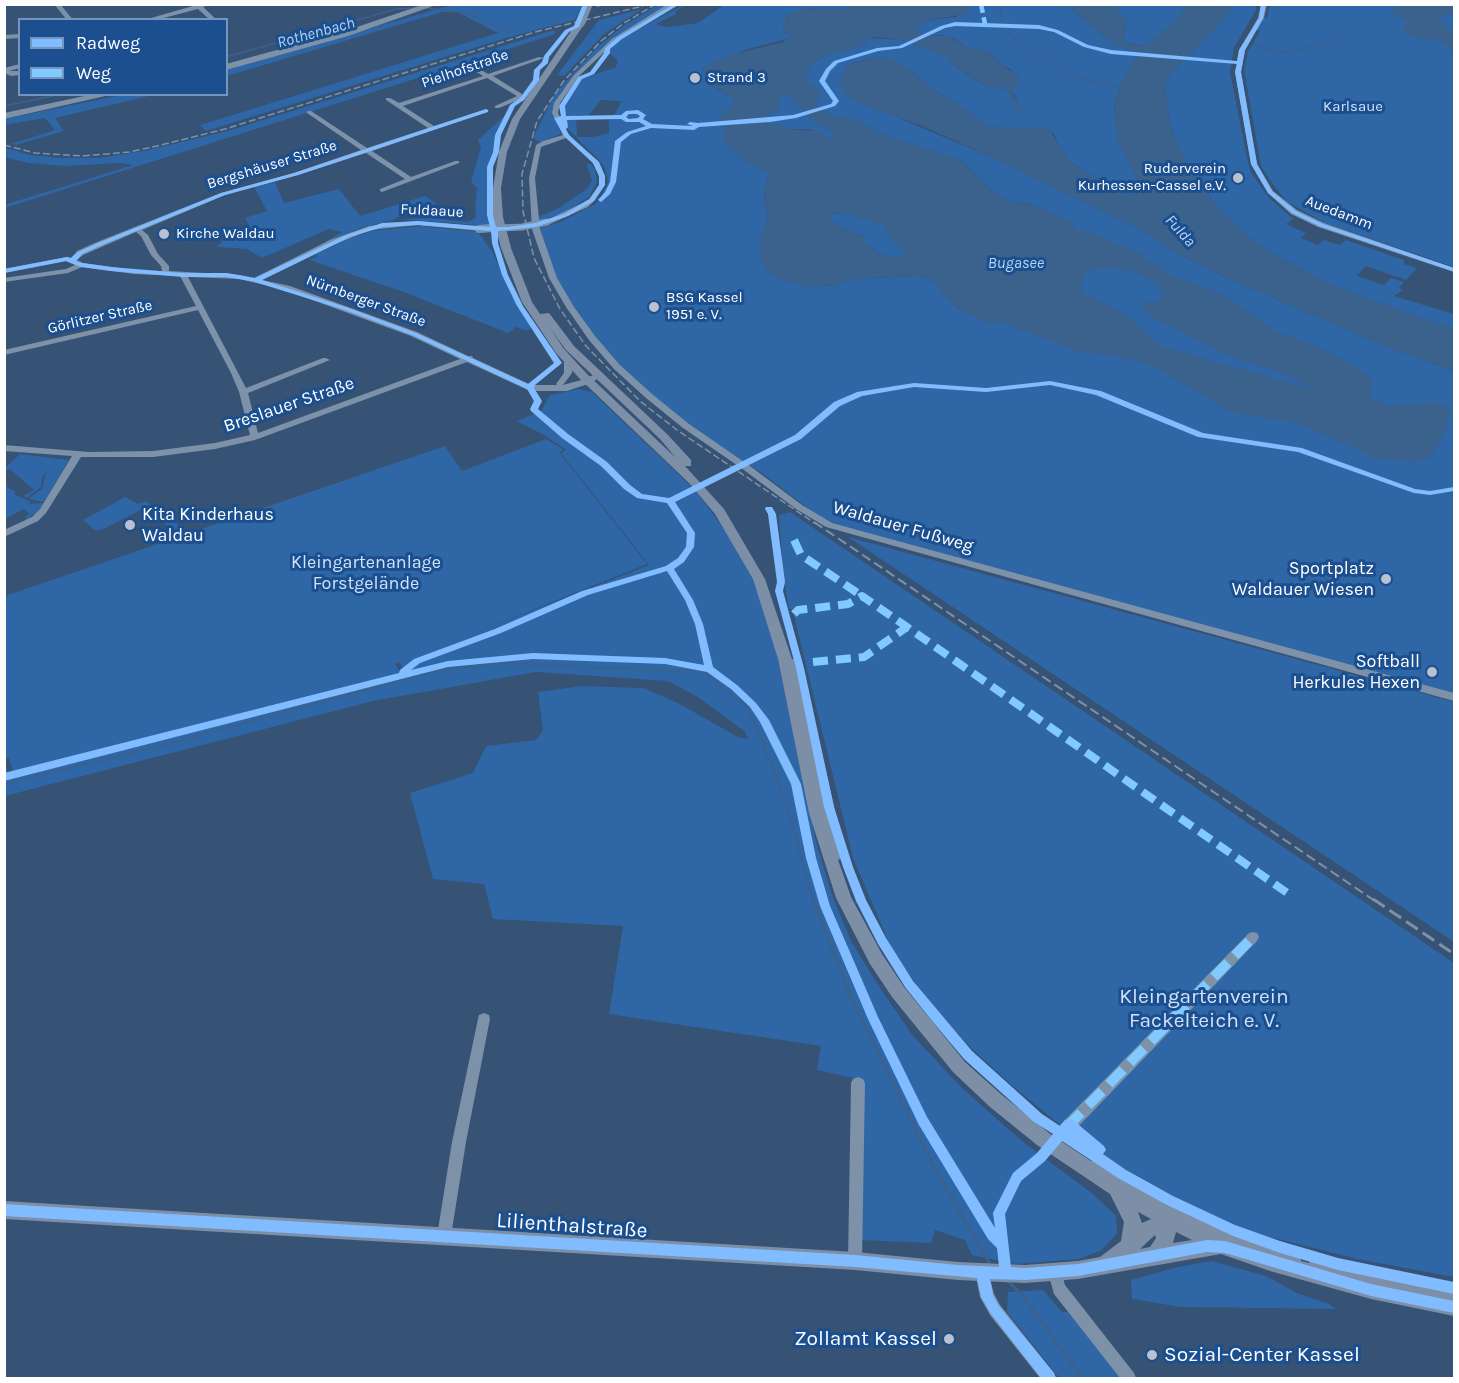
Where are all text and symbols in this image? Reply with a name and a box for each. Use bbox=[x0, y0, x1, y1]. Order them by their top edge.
water label: Rothenbach bbox=[275, 13, 357, 53]
legend bbox=[18, 18, 228, 96]
text: Radweg bbox=[76, 32, 140, 54]
street label: Pielhofstraße bbox=[419, 46, 511, 92]
text: Weg bbox=[76, 62, 111, 84]
place label: Strand 3 bbox=[707, 69, 766, 87]
marker: Strand 3 bbox=[688, 71, 702, 85]
park label: Karlsaue bbox=[1323, 98, 1383, 116]
street label: Bergshäuser Straße bbox=[205, 137, 339, 193]
place label: Ruderverein Kurhessen-Cassel e.V. bbox=[1078, 160, 1226, 195]
marker: Ruderverein Kurhessen-Cassel e.V. bbox=[1231, 171, 1245, 185]
street label: Auedamm bbox=[1303, 192, 1375, 234]
street label: Fuldaaue bbox=[400, 200, 464, 222]
water label: Fulda bbox=[1161, 211, 1199, 251]
place label: Kirche Waldau bbox=[176, 225, 275, 243]
marker: Kirche Waldau bbox=[157, 227, 171, 241]
water label: Bugasee bbox=[988, 253, 1044, 273]
street label: Nürnberger Straße bbox=[304, 271, 428, 331]
place label: BSG Kassel 1951 e. V. bbox=[666, 289, 743, 324]
street label: Görlitzer Straße bbox=[46, 296, 154, 338]
marker: BSG Kassel 1951 e. V. bbox=[647, 300, 661, 314]
street label: Breslauer Straße bbox=[221, 373, 357, 437]
street label: Waldauer Fußweg bbox=[830, 497, 976, 557]
place label: Kita Kinderhaus Waldau bbox=[142, 504, 274, 546]
marker: Kita Kinderhaus Waldau bbox=[123, 518, 137, 532]
park label: Kleingartenanlage Forstgelände bbox=[291, 552, 441, 594]
place label: Sportplatz Waldauer Wiesen bbox=[1232, 558, 1374, 600]
marker: Sportplatz Waldauer Wiesen bbox=[1379, 572, 1393, 586]
place label: Softball Herkules Hexen bbox=[1293, 651, 1420, 694]
marker: Softball Herkules Hexen bbox=[1425, 665, 1439, 679]
park label: Kleingartenverein Fackelteich e. V. bbox=[1119, 984, 1289, 1034]
street label: Lilienthalstraße bbox=[496, 1208, 648, 1244]
place label: Zollamt Kassel bbox=[794, 1326, 937, 1352]
marker: Zollamt Kassel bbox=[942, 1332, 956, 1346]
place label: Sozial-Center Kassel bbox=[1164, 1342, 1360, 1368]
marker: Sozial-Center Kassel bbox=[1145, 1348, 1159, 1362]

